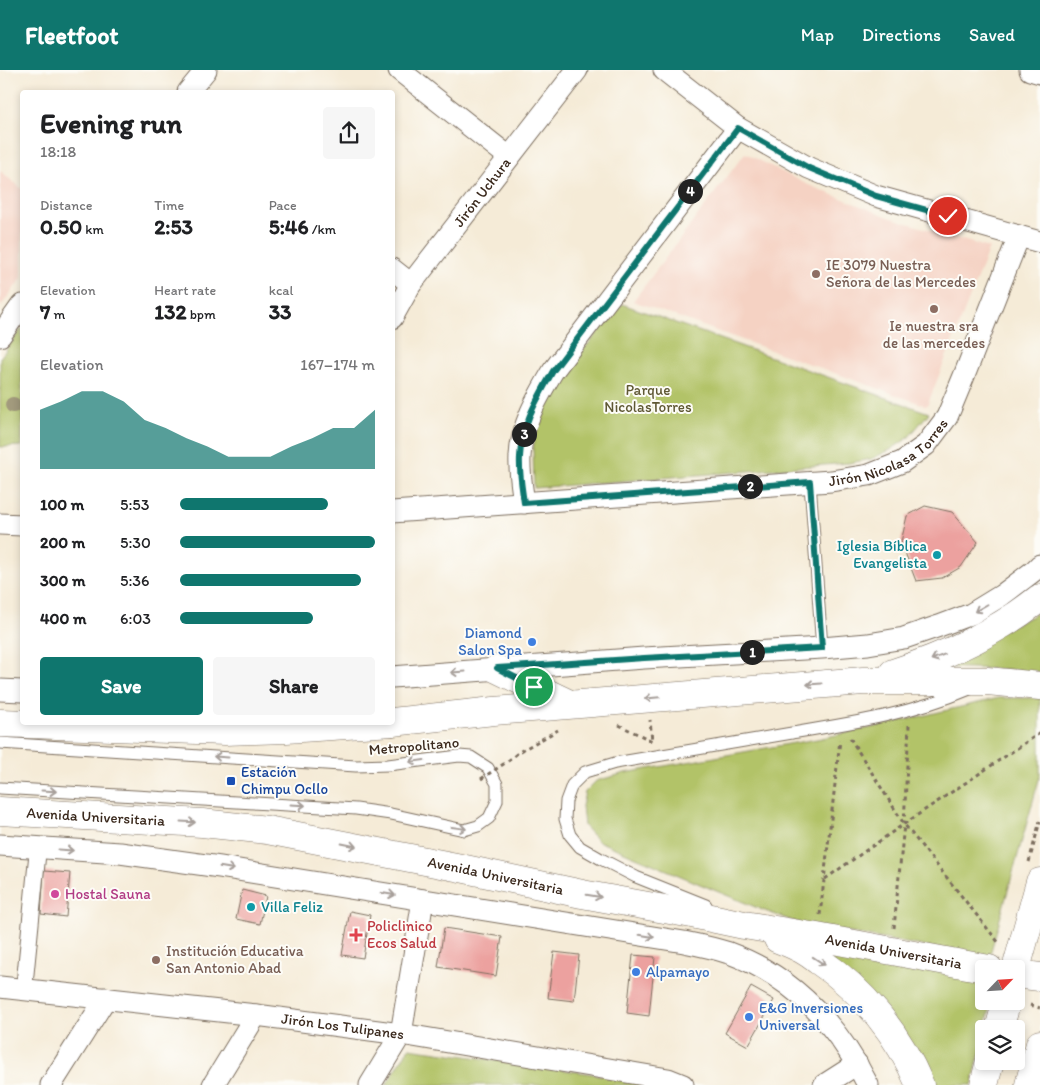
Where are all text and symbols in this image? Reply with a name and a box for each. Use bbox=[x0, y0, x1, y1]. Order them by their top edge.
text: Fleetfoot bbox=[25, 21, 118, 50]
text: Map bbox=[801, 24, 834, 46]
text: Directions bbox=[862, 24, 941, 46]
text: Saved bbox=[969, 24, 1015, 46]
text: Evening run bbox=[40, 106, 182, 140]
button: share bbox=[323, 107, 375, 159]
text: 18:18 bbox=[40, 142, 76, 161]
street label: Jirón Uchura bbox=[450, 154, 515, 230]
pin: 4 bbox=[678, 178, 702, 204]
text: 4 bbox=[686, 183, 695, 200]
pin bbox=[927, 195, 969, 237]
text: Distance bbox=[40, 197, 92, 214]
text: Time bbox=[154, 197, 184, 214]
text: Pace bbox=[269, 197, 297, 214]
icon: check bbox=[934, 202, 962, 230]
text: 0.50 bbox=[40, 214, 82, 239]
text: 2:53 bbox=[154, 214, 193, 239]
text: 5:46 bbox=[269, 214, 309, 239]
text: km bbox=[82, 221, 104, 238]
text: /km bbox=[309, 221, 336, 238]
place label: IE 3079 Nuestra Señora de las Mercedes bbox=[826, 256, 976, 291]
marker: IE 3079 Nuestra Señora de las Mercedes bbox=[810, 268, 822, 280]
text: Elevation bbox=[40, 282, 96, 299]
text: Heart rate bbox=[154, 282, 216, 299]
text: kcal bbox=[269, 282, 294, 299]
text: 7 bbox=[40, 299, 50, 324]
text: 132 bbox=[154, 299, 187, 324]
text: 33 bbox=[269, 299, 292, 324]
marker: Ie nuestra sra de las mercedes bbox=[928, 303, 940, 315]
text: m bbox=[50, 306, 65, 323]
text: bpm bbox=[187, 306, 216, 323]
place label: Ie nuestra sra de las mercedes bbox=[883, 317, 985, 352]
text: Elevation bbox=[40, 355, 104, 374]
text: 167–174 m bbox=[300, 355, 375, 374]
park label: Parque NicolasTorres bbox=[604, 381, 692, 416]
street label: Jirón Nicolasa Torres bbox=[827, 415, 952, 490]
pin: 3 bbox=[512, 422, 536, 446]
text: 3 bbox=[521, 426, 528, 443]
pin: 2 bbox=[738, 474, 762, 498]
text: 2 bbox=[747, 478, 754, 495]
text: 100 m bbox=[40, 495, 84, 514]
text: 5:53 bbox=[120, 495, 149, 514]
text: 200 m bbox=[40, 533, 85, 552]
text: 5:30 bbox=[120, 533, 151, 552]
place label: Iglesia Bíblica Evangelista bbox=[837, 537, 928, 572]
marker: Iglesia Bíblica Evangelista bbox=[931, 549, 943, 561]
text: 300 m bbox=[40, 571, 86, 590]
text: 5:36 bbox=[120, 571, 150, 590]
one-way arrow bbox=[974, 604, 989, 613]
text: 400 m bbox=[40, 609, 86, 628]
text: 6:03 bbox=[120, 609, 151, 628]
place label: Diamond Salon Spa bbox=[458, 624, 522, 659]
marker: Diamond Salon Spa bbox=[526, 636, 538, 648]
pin: 1 bbox=[740, 640, 764, 664]
text: 1 bbox=[749, 644, 756, 661]
one-way arrow bbox=[931, 653, 946, 663]
button: Save bbox=[40, 657, 203, 715]
button: Share bbox=[213, 657, 375, 715]
pin bbox=[513, 666, 555, 708]
one-way arrow bbox=[451, 667, 467, 676]
icon: arrive bbox=[520, 673, 548, 701]
one-way arrow bbox=[807, 680, 823, 689]
one-way arrow bbox=[645, 693, 661, 703]
street label: Metropolitano bbox=[368, 733, 460, 759]
one-way arrow bbox=[213, 752, 229, 762]
one-way arrow bbox=[410, 756, 426, 766]
place label: Estación Chimpu Ocllo bbox=[241, 763, 328, 798]
marker: Estación Chimpu Ocllo bbox=[225, 775, 237, 787]
one-way arrow bbox=[40, 787, 56, 796]
one-way arrow bbox=[290, 801, 306, 810]
street label: Avenida Universitaria bbox=[26, 804, 166, 830]
one-way arrow bbox=[180, 817, 196, 826]
one-way arrow bbox=[450, 823, 466, 833]
one-way arrow bbox=[341, 841, 357, 851]
one-way arrow bbox=[58, 845, 74, 854]
street label: Avenida Universitaria bbox=[426, 853, 566, 899]
one-way arrow bbox=[219, 863, 235, 873]
place label: Hostal Sauna bbox=[65, 885, 151, 903]
marker: Hostal Sauna bbox=[49, 888, 61, 900]
one-way arrow bbox=[380, 889, 396, 899]
one-way arrow bbox=[585, 891, 601, 901]
place label: Villa Feliz bbox=[261, 898, 323, 916]
marker: Villa Feliz bbox=[245, 901, 257, 913]
place label: Policlinico Ecos Salud bbox=[367, 917, 437, 952]
marker: Policlinico Ecos Salud bbox=[349, 928, 363, 942]
street label: Avenida Universitaria bbox=[824, 930, 964, 973]
one-way arrow bbox=[638, 931, 654, 941]
place label: Institución Educativa San Antonio Abad bbox=[166, 942, 304, 977]
marker: Institución Educativa San Antonio Abad bbox=[150, 954, 162, 966]
one-way arrow bbox=[812, 956, 826, 966]
north arrow bbox=[975, 960, 1025, 1010]
map controls bbox=[975, 960, 1025, 1070]
place label: Alpamayo bbox=[646, 963, 710, 981]
marker: Alpamayo bbox=[630, 966, 642, 978]
place label: E&G Inversiones Universal bbox=[759, 999, 863, 1034]
street label: Jirón Los Tulipanes bbox=[280, 1009, 406, 1043]
marker: E&G Inversiones Universal bbox=[743, 1011, 755, 1023]
button: layers bbox=[975, 1020, 1025, 1070]

